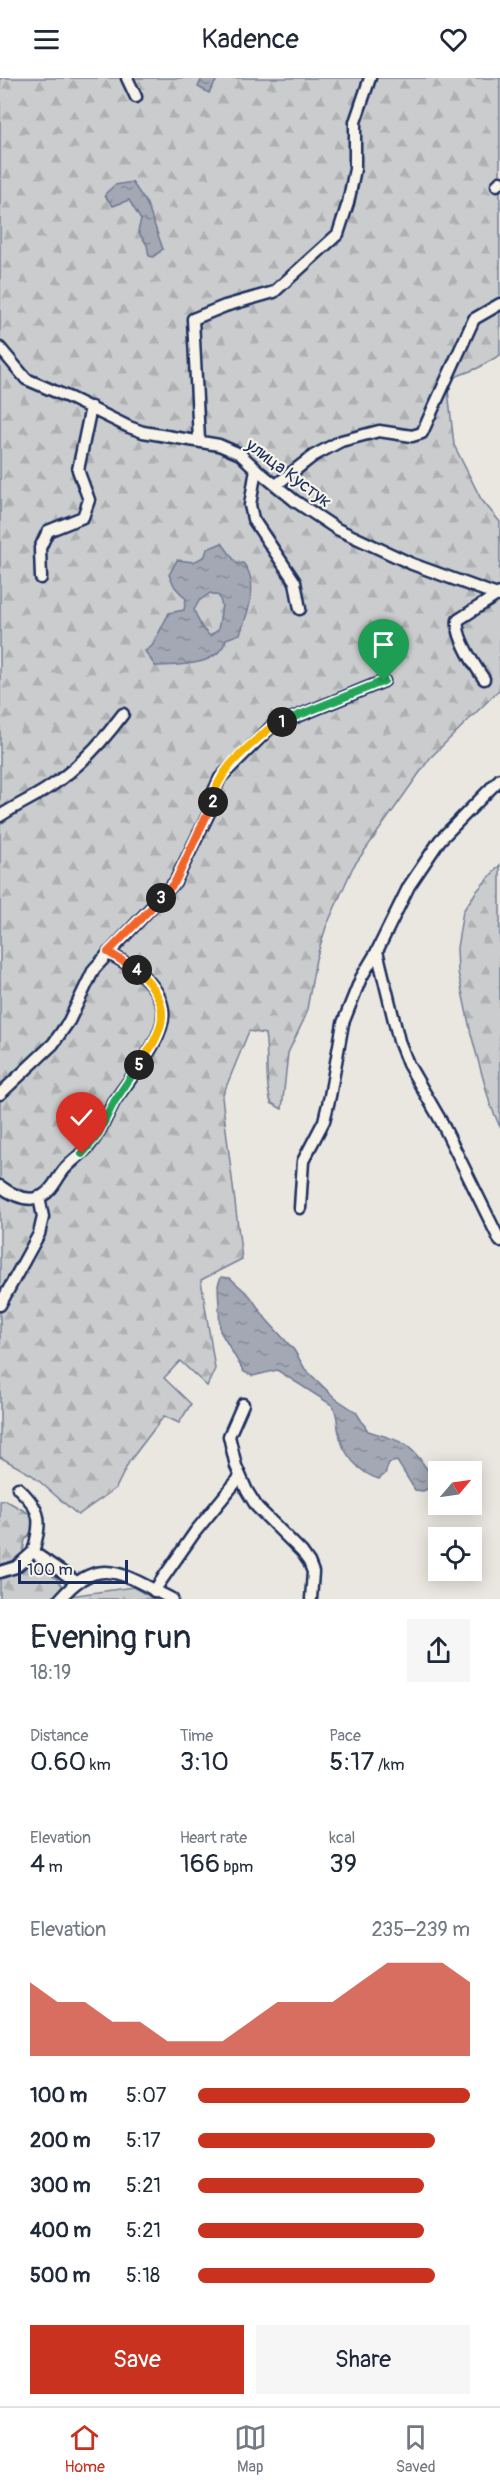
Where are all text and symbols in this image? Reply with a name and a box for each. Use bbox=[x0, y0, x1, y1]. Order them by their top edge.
icon: menu bbox=[30, 23, 63, 56]
text: Kadence bbox=[201, 23, 299, 56]
icon: heart bbox=[437, 23, 470, 56]
street label: улица Кустук bbox=[240, 433, 336, 513]
pin bbox=[358, 619, 409, 681]
icon: arrive bbox=[367, 628, 400, 661]
pin: 1 bbox=[267, 707, 297, 737]
text: 1 bbox=[279, 712, 285, 732]
pin: 2 bbox=[198, 787, 228, 817]
text: 2 bbox=[209, 792, 217, 812]
pin: 3 bbox=[146, 883, 176, 913]
text: 3 bbox=[157, 888, 165, 908]
pin: 4 bbox=[122, 955, 152, 985]
text: 4 bbox=[132, 960, 142, 980]
pin: 5 bbox=[124, 1050, 154, 1080]
text: 5 bbox=[135, 1055, 143, 1075]
pin bbox=[56, 1092, 107, 1154]
icon: check bbox=[65, 1101, 98, 1134]
north arrow bbox=[428, 1461, 482, 1515]
map controls bbox=[428, 1461, 482, 1581]
button: locate bbox=[428, 1527, 482, 1581]
scale bar bbox=[18, 1557, 128, 1584]
text: 100 m bbox=[27, 1560, 73, 1580]
text: Evening run bbox=[30, 1617, 191, 1658]
button: share bbox=[407, 1619, 470, 1682]
text: 18:19 bbox=[30, 1660, 71, 1685]
text: Distance bbox=[30, 1726, 89, 1746]
text: Time bbox=[180, 1726, 213, 1746]
text: Pace bbox=[329, 1726, 361, 1746]
text: 0.60 bbox=[30, 1746, 86, 1778]
text: 3:10 bbox=[180, 1746, 229, 1778]
text: 5:17 bbox=[329, 1746, 374, 1778]
text: km bbox=[86, 1755, 111, 1775]
text: /km bbox=[374, 1755, 404, 1775]
text: Elevation bbox=[30, 1828, 91, 1848]
text: Heart rate bbox=[180, 1828, 247, 1848]
text: kcal bbox=[329, 1828, 355, 1848]
text: 4 bbox=[30, 1848, 45, 1880]
text: 166 bbox=[180, 1848, 220, 1880]
text: 39 bbox=[329, 1848, 357, 1880]
text: m bbox=[45, 1857, 63, 1877]
text: bpm bbox=[220, 1857, 253, 1877]
text: Elevation bbox=[30, 1917, 106, 1942]
text: 235–239 m bbox=[372, 1917, 470, 1942]
text: 100 m bbox=[30, 2083, 87, 2108]
text: 5:07 bbox=[126, 2083, 166, 2108]
text: 200 m bbox=[30, 2128, 91, 2153]
text: 5:17 bbox=[126, 2128, 161, 2153]
text: 300 m bbox=[30, 2173, 91, 2198]
text: 5:21 bbox=[126, 2173, 161, 2198]
text: 400 m bbox=[30, 2218, 91, 2243]
text: 5:21 bbox=[126, 2218, 161, 2243]
text: 500 m bbox=[30, 2263, 90, 2288]
text: 5:18 bbox=[126, 2263, 160, 2288]
button: Save bbox=[30, 2325, 244, 2394]
button: Share bbox=[256, 2325, 470, 2394]
tab: Home bbox=[64, 2421, 105, 2477]
tab: Map bbox=[234, 2421, 267, 2477]
tab: Saved bbox=[396, 2421, 436, 2477]

